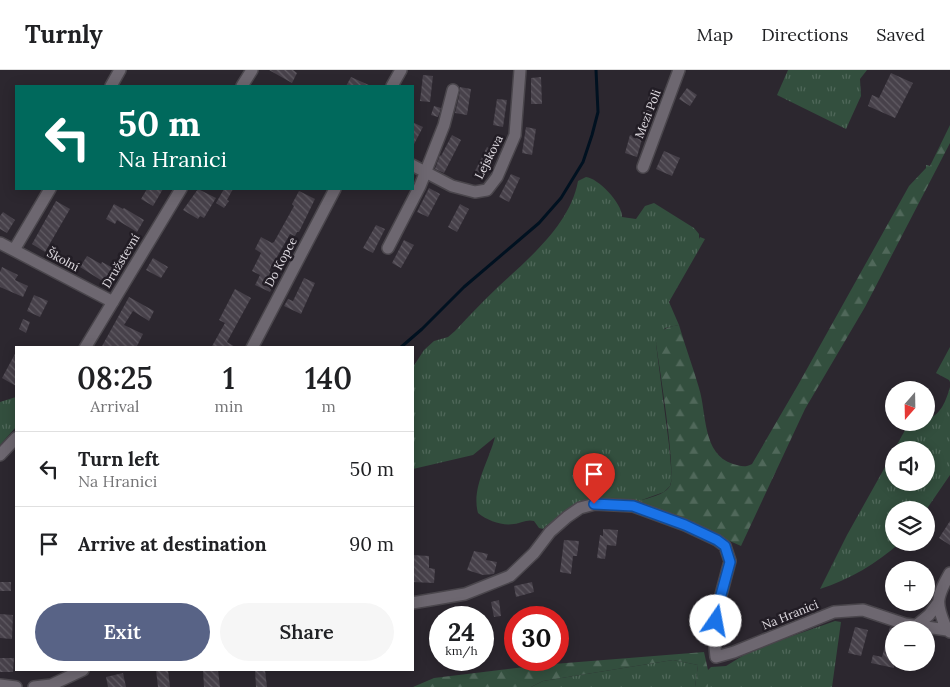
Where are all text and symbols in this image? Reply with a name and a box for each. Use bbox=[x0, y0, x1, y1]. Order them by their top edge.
text: Turnly bbox=[25, 19, 103, 50]
text: Map bbox=[697, 23, 733, 46]
text: Directions bbox=[761, 23, 848, 46]
text: Saved bbox=[876, 23, 925, 46]
street label: Mezi Poli bbox=[631, 87, 664, 140]
text: 50 m bbox=[118, 101, 201, 146]
icon: left bbox=[35, 105, 100, 170]
street label: Lejskova bbox=[471, 132, 506, 181]
text: Na Hranici bbox=[118, 145, 227, 173]
street label: Družstevní bbox=[98, 231, 143, 291]
street label: Do Kopce bbox=[261, 234, 300, 289]
street label: Školní bbox=[45, 245, 82, 274]
text: 08:25 bbox=[77, 359, 153, 397]
text: 1 bbox=[223, 359, 235, 397]
text: 140 bbox=[305, 359, 352, 397]
north arrow bbox=[885, 381, 935, 431]
map controls bbox=[885, 381, 935, 671]
text: Arrival bbox=[90, 396, 139, 416]
text: min bbox=[215, 396, 243, 416]
text: m bbox=[321, 396, 336, 416]
button: sound bbox=[885, 441, 935, 491]
text: Turn left bbox=[78, 447, 159, 471]
pin bbox=[573, 453, 615, 504]
icon: left bbox=[35, 455, 63, 483]
text: 50 m bbox=[350, 457, 394, 481]
icon: arrive bbox=[580, 460, 608, 488]
text: Na Hranici bbox=[78, 471, 157, 491]
button: layers bbox=[885, 501, 935, 551]
icon: arrive bbox=[35, 530, 63, 558]
text: Arrive at destination bbox=[78, 532, 267, 556]
text: 90 m bbox=[349, 532, 394, 556]
button: + bbox=[885, 561, 935, 611]
position arrow bbox=[689, 594, 741, 646]
street label: Na Hranici bbox=[759, 596, 820, 633]
button: Exit bbox=[35, 603, 210, 661]
button: Share bbox=[220, 603, 394, 661]
speed limit sign: 30 bbox=[504, 606, 569, 671]
text: 24 bbox=[448, 616, 475, 648]
button: − bbox=[885, 621, 935, 671]
text: km/h bbox=[445, 643, 478, 658]

